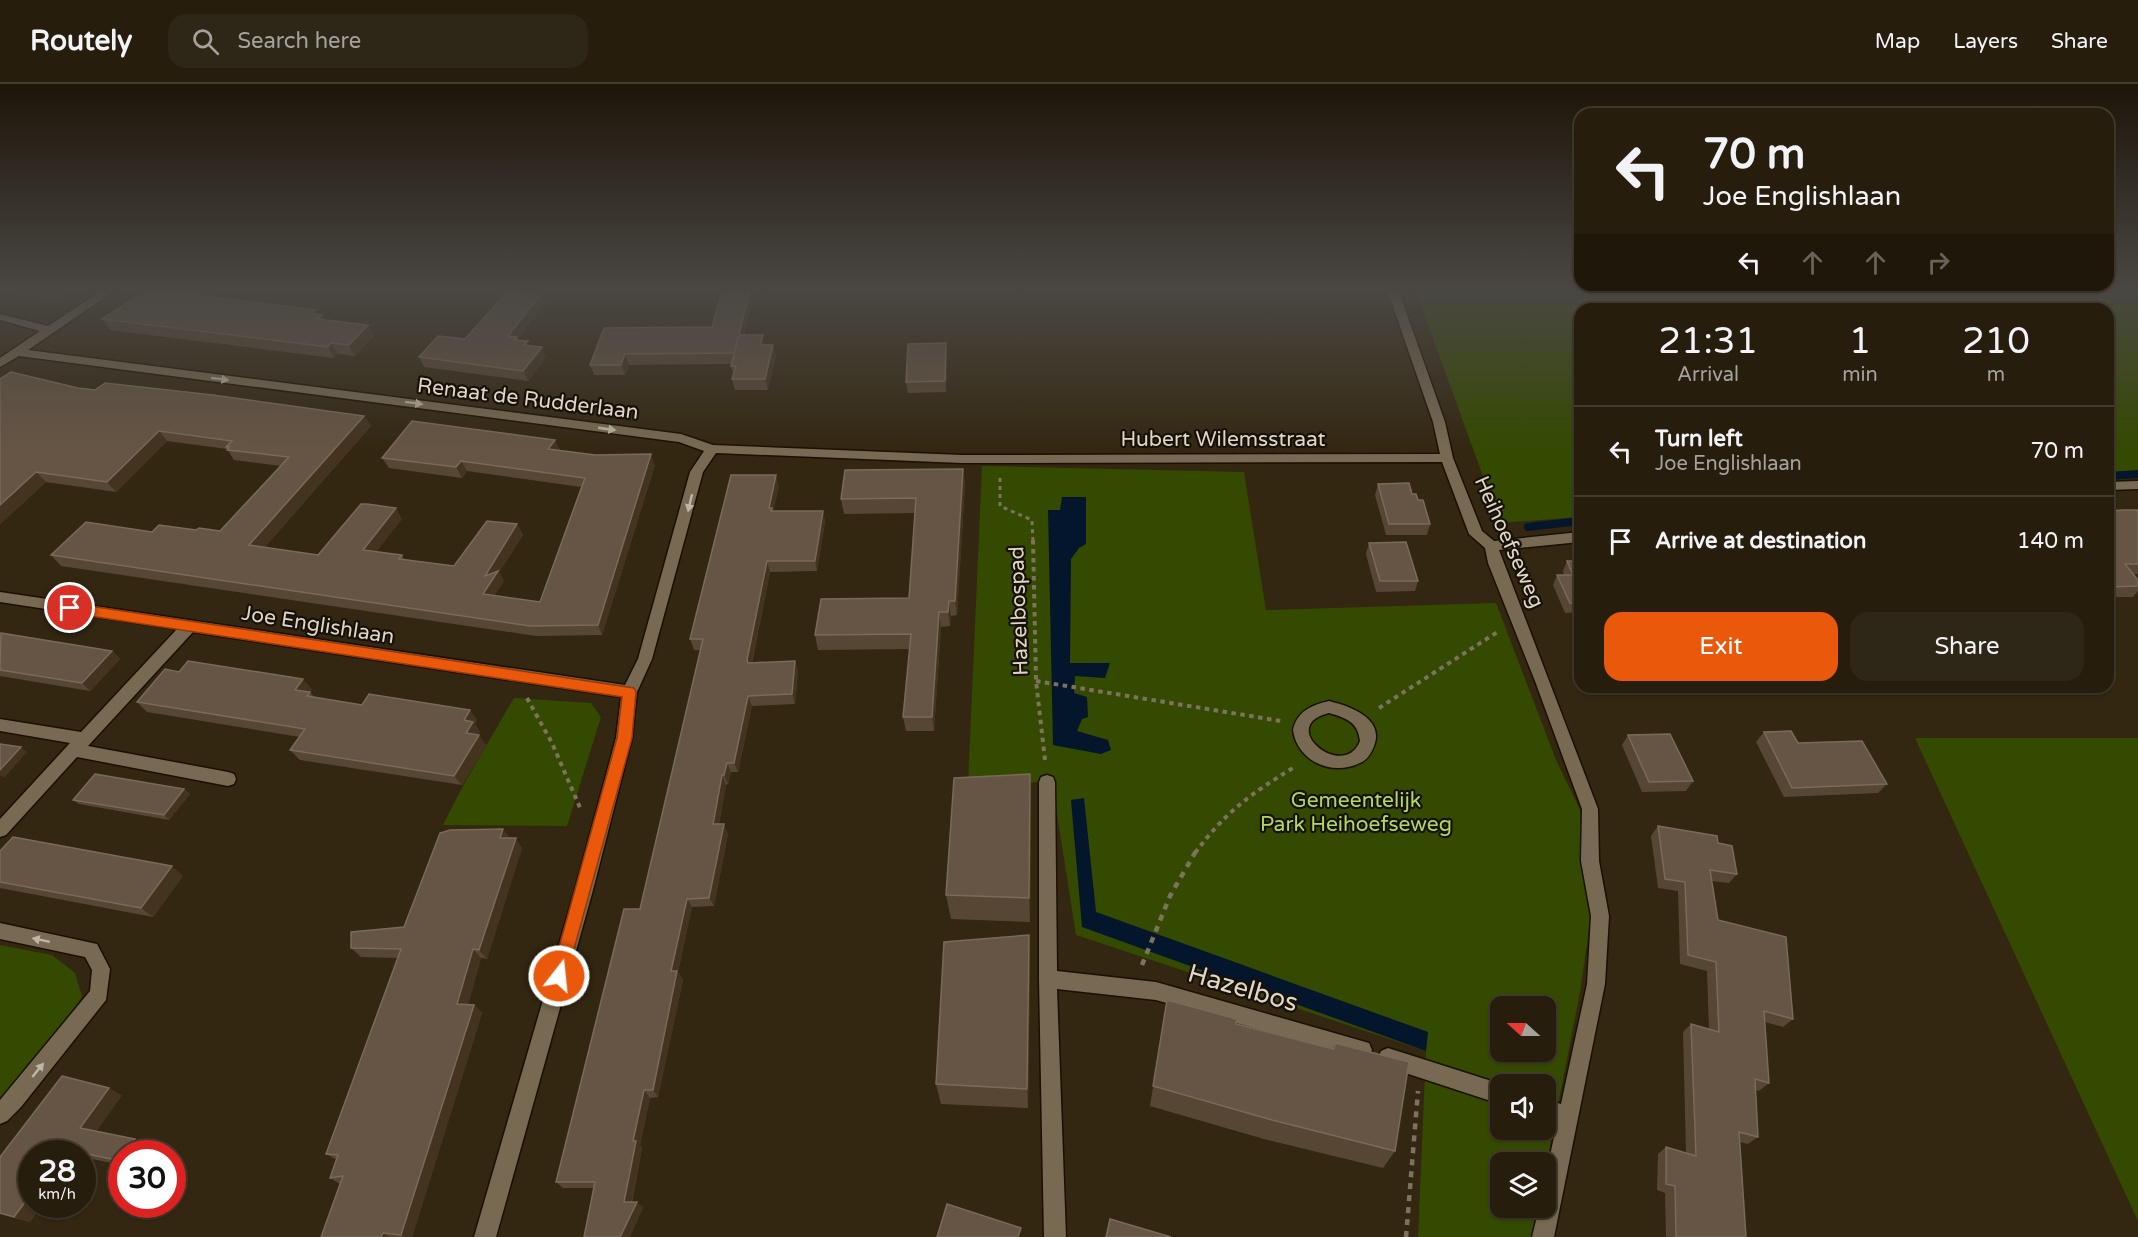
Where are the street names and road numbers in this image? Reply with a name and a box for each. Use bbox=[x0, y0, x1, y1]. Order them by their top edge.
street label: Renaat de Rudderlaan bbox=[416, 373, 640, 425]
street label: Hubert Wilemsstraat bbox=[1120, 427, 1326, 452]
street label: Heihoefseweg bbox=[1469, 472, 1549, 612]
street label: Hazelbospad bbox=[1004, 546, 1034, 676]
street label: Joe Englishlaan bbox=[240, 601, 396, 649]
street label: Hazelbos bbox=[1184, 958, 1302, 1018]

